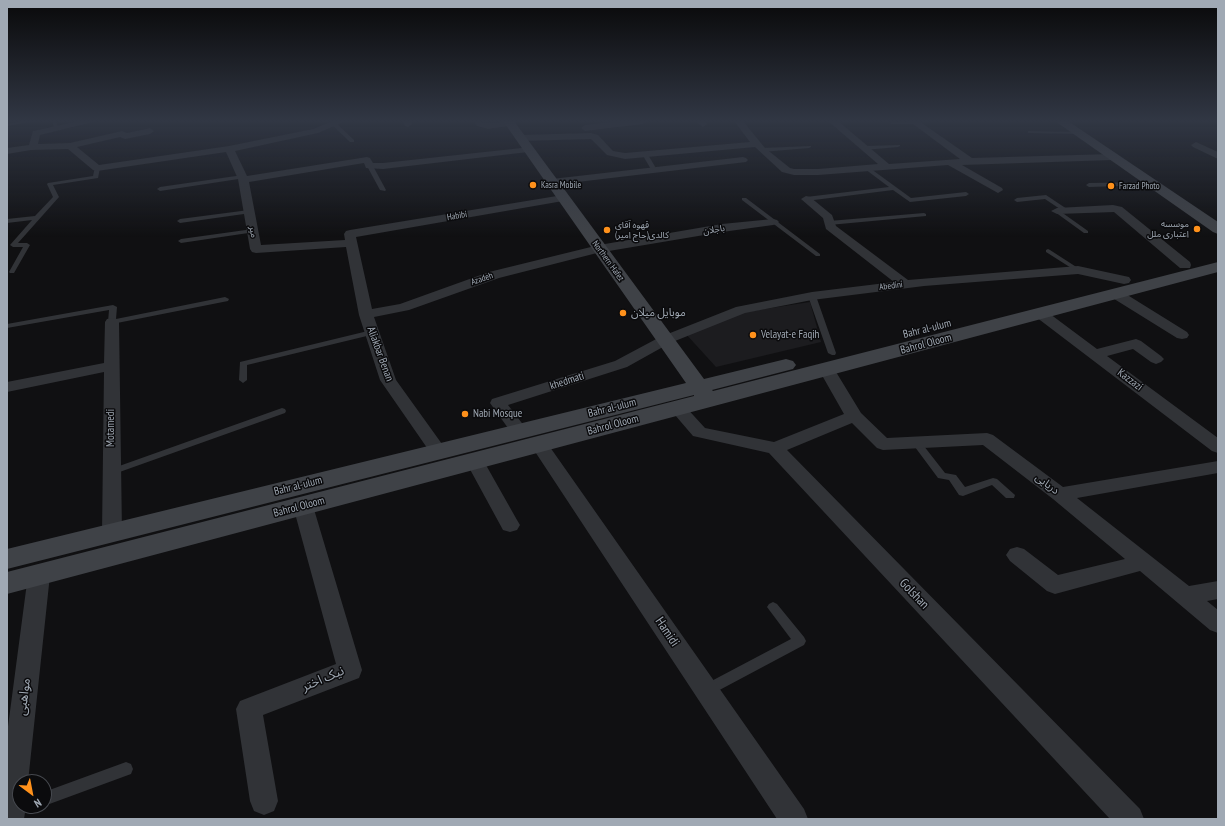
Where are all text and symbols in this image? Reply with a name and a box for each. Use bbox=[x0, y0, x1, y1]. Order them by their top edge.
marker: Kasra Mobile bbox=[528, 180, 538, 190]
place label: Kasra Mobile bbox=[541, 180, 581, 190]
marker: Farzad Photo bbox=[1106, 181, 1116, 191]
place label: Farzad Photo bbox=[1119, 181, 1160, 191]
street label: Habibi bbox=[446, 209, 468, 223]
place label: موسسه اعتباری ملل bbox=[1147, 219, 1189, 240]
place label: قهوه آقای کالدی(حاج امیر) bbox=[615, 220, 669, 241]
street label: باجلان bbox=[702, 223, 726, 237]
marker: موسسه اعتباری ملل bbox=[1192, 224, 1202, 234]
street label: میر bbox=[247, 225, 259, 239]
marker: قهوه آقای کالدی(حاج امیر) bbox=[602, 225, 612, 235]
street label: Northern Hafez bbox=[590, 239, 626, 283]
street label: Azadeh bbox=[470, 270, 494, 288]
street label: Abedini bbox=[879, 279, 903, 293]
place label: موبایل میلان bbox=[631, 306, 686, 320]
marker: موبایل میلان bbox=[618, 308, 628, 318]
street label: Bahr al-ulum bbox=[902, 317, 952, 341]
street label: Aliakbar Benan bbox=[364, 325, 396, 383]
place label: Velayat-e Faqih bbox=[761, 328, 819, 342]
marker: Velayat-e Faqih bbox=[748, 330, 758, 340]
street label: Bahrol Oloom bbox=[899, 331, 953, 357]
street label: Kazzazi bbox=[1115, 366, 1145, 394]
street label: khedmati bbox=[548, 369, 586, 393]
street label: Bahr al-ulum bbox=[587, 396, 637, 420]
place label: Nabi Mosque bbox=[473, 407, 522, 421]
street label: Motamedi bbox=[104, 409, 118, 447]
marker: Nabi Mosque bbox=[460, 409, 470, 419]
street label: Bahrol Oloom bbox=[586, 412, 640, 438]
street label: دریایی bbox=[1032, 471, 1062, 497]
street label: Bahr al-ulum bbox=[273, 474, 323, 498]
street label: Bahrol Oloom bbox=[272, 494, 326, 520]
street label: Golshan bbox=[896, 576, 932, 612]
street label: Hamidi bbox=[652, 614, 682, 650]
street label: نیک اختر bbox=[299, 663, 347, 695]
street label: مواهبی bbox=[14, 677, 34, 717]
north arrow bbox=[12, 774, 52, 814]
text: N bbox=[32, 796, 44, 811]

